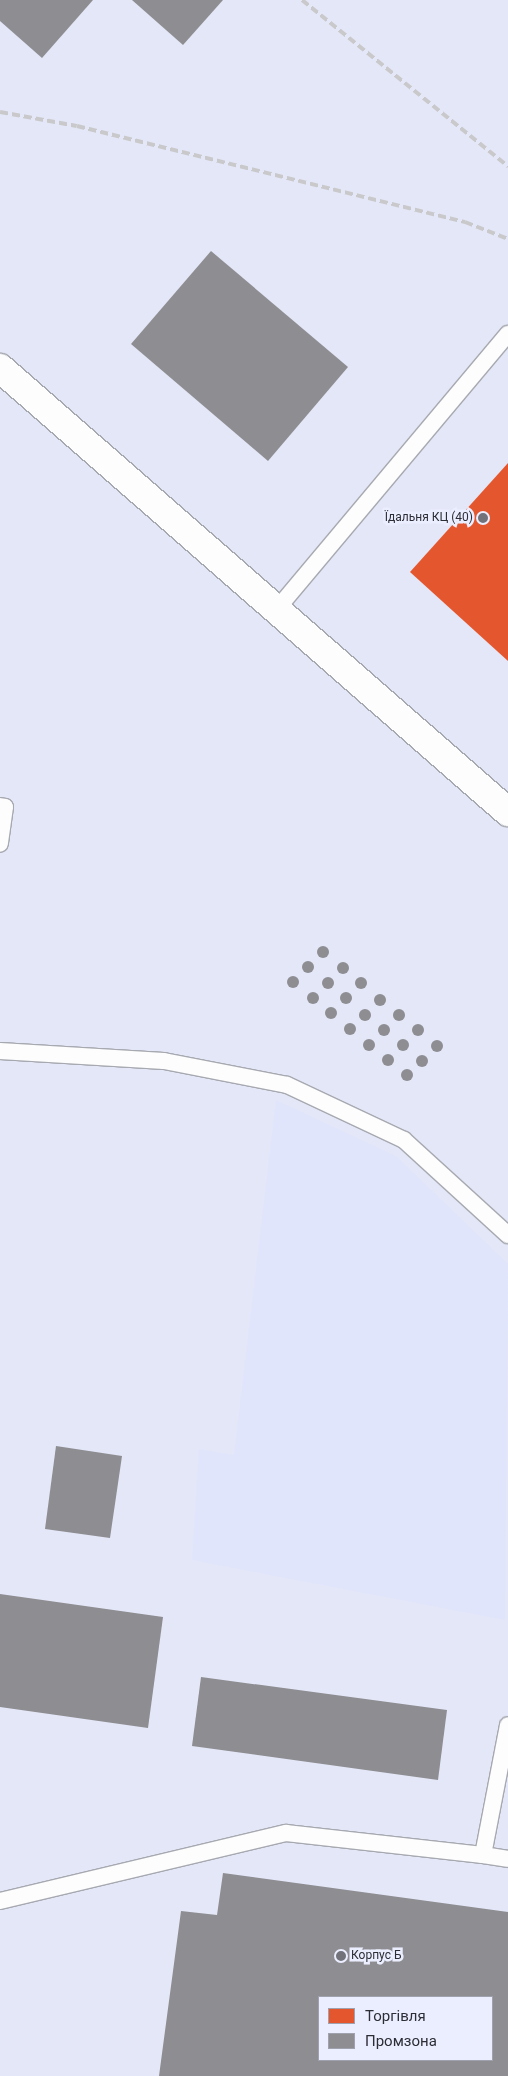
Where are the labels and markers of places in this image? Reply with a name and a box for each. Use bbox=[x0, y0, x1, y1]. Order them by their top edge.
place label: Їдальня КЦ (40) bbox=[385, 511, 473, 525]
marker: Їдальня КЦ (40) bbox=[477, 512, 489, 524]
place label: Корпус Б bbox=[351, 1949, 401, 1963]
marker: Корпус Б bbox=[335, 1950, 347, 1962]

